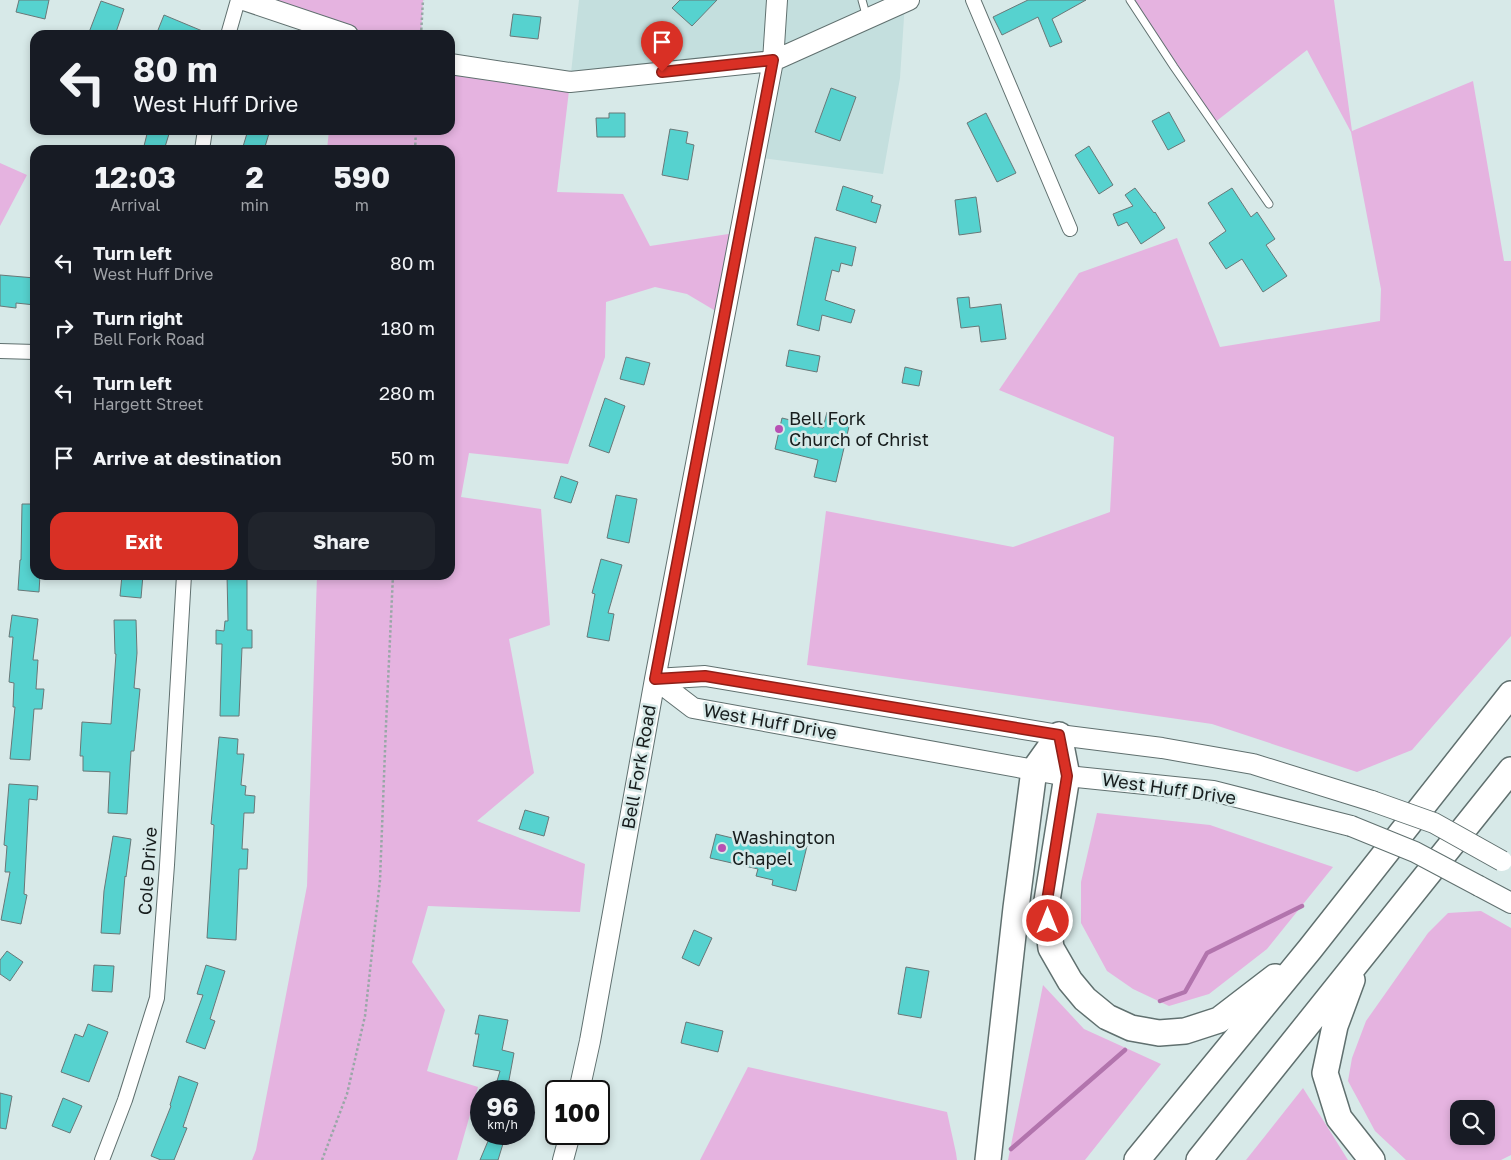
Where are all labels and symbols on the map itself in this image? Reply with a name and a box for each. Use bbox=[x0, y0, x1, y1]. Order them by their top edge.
pin bbox=[641, 21, 683, 72]
place label: Bell Fork Church of Christ bbox=[789, 407, 929, 450]
marker: Bell Fork Church of Christ bbox=[773, 423, 785, 435]
street label: West Huff Drive bbox=[702, 698, 839, 744]
street label: Bell Fork Road bbox=[616, 703, 660, 831]
street label: West Huff Drive bbox=[1101, 768, 1238, 808]
street label: Cole Drive bbox=[133, 826, 161, 916]
place label: Washington Chapel bbox=[732, 826, 835, 869]
marker: Washington Chapel bbox=[716, 842, 728, 854]
position arrow bbox=[1021, 894, 1073, 946]
speed limit sign: 100 bbox=[545, 1080, 610, 1145]

